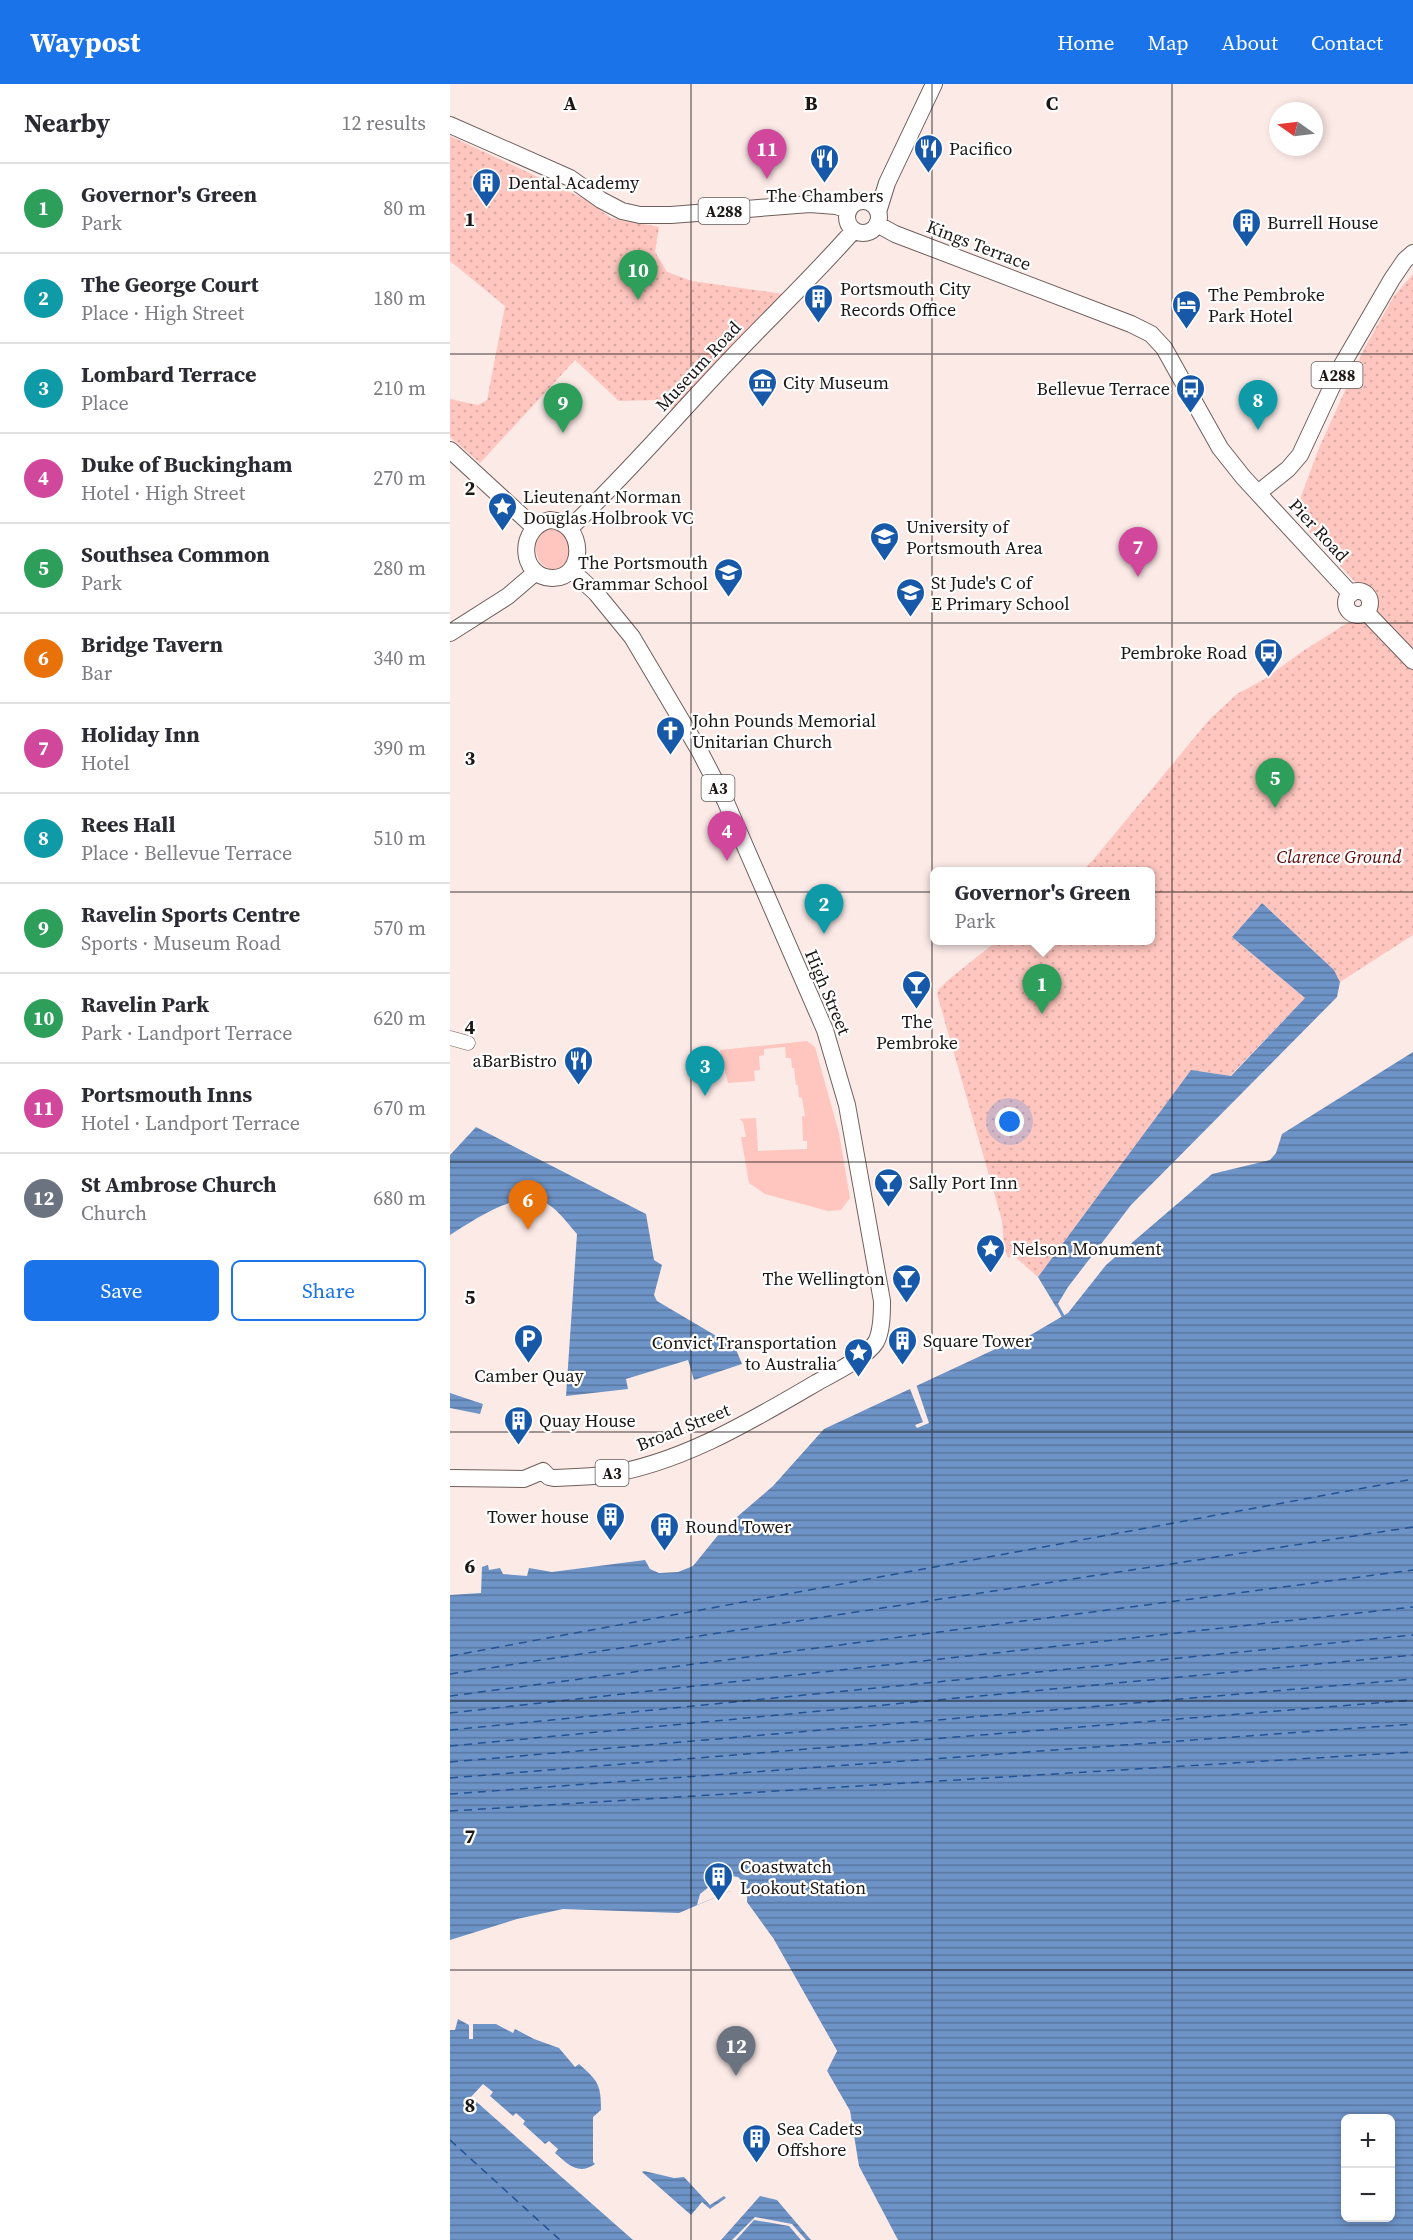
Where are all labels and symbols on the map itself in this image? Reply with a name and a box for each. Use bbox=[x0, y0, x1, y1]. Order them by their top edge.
text: A bbox=[563, 89, 577, 117]
text: B bbox=[804, 89, 818, 117]
text: C bbox=[1046, 89, 1058, 117]
north arrow bbox=[1269, 102, 1323, 156]
pin: 11 bbox=[748, 130, 786, 179]
restaurant icon: Pacifico bbox=[912, 132, 944, 174]
place label: Pacifico bbox=[949, 136, 1013, 161]
restaurant icon: The Chambers bbox=[809, 142, 841, 184]
building icon: Dental Academy bbox=[471, 166, 503, 208]
place label: Dental Academy bbox=[508, 170, 640, 195]
place label: The Chambers bbox=[766, 183, 884, 208]
road number: A288 bbox=[698, 198, 750, 224]
text: 1 bbox=[465, 205, 475, 233]
building icon: Burrell House bbox=[1230, 206, 1262, 248]
place label: Burrell House bbox=[1267, 210, 1378, 235]
street label: Kings Terrace bbox=[923, 214, 1035, 276]
pin: 10 bbox=[618, 250, 657, 300]
place label: Portsmouth City Records Office bbox=[840, 276, 972, 322]
building icon: Portsmouth City Records Office bbox=[803, 282, 835, 324]
place label: The Pembroke Park Hotel bbox=[1208, 282, 1325, 328]
hotel icon: The Pembroke Park Hotel bbox=[1171, 288, 1203, 330]
street label: Museum Road bbox=[650, 315, 746, 417]
road number: A288 bbox=[1312, 362, 1362, 388]
museum icon: City Museum bbox=[746, 366, 778, 408]
place label: City Museum bbox=[783, 370, 889, 395]
bus stop icon: Bellevue Terrace bbox=[1175, 372, 1207, 414]
place label: Bellevue Terrace bbox=[1037, 376, 1170, 401]
pin: 8 bbox=[1238, 380, 1278, 430]
pin: 9 bbox=[544, 384, 582, 433]
text: 2 bbox=[465, 474, 476, 502]
place label: Lieutenant Norman Douglas Holbrook VC bbox=[523, 484, 694, 530]
place icon: Lieutenant Norman Douglas Holbrook VC bbox=[486, 490, 518, 532]
street label: Pier Road bbox=[1283, 493, 1355, 567]
place label: University of Portsmouth Area bbox=[906, 514, 1043, 560]
school or university icon: University of Portsmouth Area bbox=[869, 520, 901, 562]
pin: 7 bbox=[1118, 528, 1158, 577]
place label: The Portsmouth Grammar School bbox=[572, 550, 708, 596]
school or university icon: The Portsmouth Grammar School bbox=[713, 556, 745, 598]
place label: St Jude's C of E Primary School bbox=[931, 570, 1070, 616]
school or university icon: St Jude's C of E Primary School bbox=[894, 576, 926, 618]
bus stop icon: Pembroke Road bbox=[1252, 636, 1284, 678]
place label: Pembroke Road bbox=[1120, 640, 1247, 665]
place label: John Pounds Memorial Unitarian Church bbox=[691, 708, 876, 754]
church icon: John Pounds Memorial Unitarian Church bbox=[655, 714, 687, 756]
text: 3 bbox=[465, 744, 476, 772]
pin: 5 bbox=[1256, 758, 1294, 808]
road number: A3 bbox=[702, 775, 734, 801]
pin: 4 bbox=[708, 812, 746, 861]
park label: Clarence Ground bbox=[1276, 844, 1402, 869]
pin: 2 bbox=[804, 884, 844, 934]
street label: High Street bbox=[799, 946, 857, 1039]
pin: 1 bbox=[1022, 964, 1062, 1014]
bar icon: The Pembroke bbox=[901, 968, 933, 1010]
place label: The Pembroke bbox=[876, 1009, 958, 1055]
text: 4 bbox=[465, 1013, 476, 1041]
restaurant icon: aBarBistro bbox=[562, 1044, 594, 1086]
pin: 3 bbox=[686, 1046, 724, 1096]
place label: aBarBistro bbox=[473, 1048, 557, 1073]
your location bbox=[995, 1107, 1024, 1136]
bar icon: Sally Port Inn bbox=[872, 1166, 904, 1208]
place label: Sally Port Inn bbox=[909, 1170, 1018, 1195]
pin: 6 bbox=[508, 1180, 548, 1230]
place icon: Nelson Monument bbox=[975, 1232, 1007, 1274]
place label: Nelson Monument bbox=[1012, 1236, 1161, 1261]
bar icon: The Wellington bbox=[890, 1262, 922, 1304]
place label: The Wellington bbox=[762, 1266, 885, 1291]
text: 5 bbox=[465, 1283, 476, 1311]
parking icon: Camber Quay bbox=[513, 1322, 545, 1364]
building icon: Square Tower bbox=[886, 1324, 918, 1366]
place label: Square Tower bbox=[923, 1328, 1032, 1353]
place label: Convict Transportation to Australia bbox=[652, 1330, 838, 1376]
place icon: Convict Transportation to Australia bbox=[842, 1336, 874, 1378]
place label: Camber Quay bbox=[474, 1363, 584, 1388]
street label: Broad Street bbox=[633, 1397, 734, 1457]
building icon: Quay House bbox=[502, 1404, 534, 1446]
place label: Quay House bbox=[539, 1408, 636, 1433]
road number: A3 bbox=[596, 1460, 628, 1486]
building icon: Tower house bbox=[594, 1500, 626, 1542]
place label: Tower house bbox=[487, 1504, 589, 1529]
building icon: Round Tower bbox=[648, 1510, 680, 1552]
place label: Round Tower bbox=[685, 1514, 792, 1539]
text: 6 bbox=[465, 1552, 476, 1580]
text: 7 bbox=[465, 1822, 476, 1850]
place label: Coastwatch Lookout Station bbox=[740, 1854, 866, 1900]
building icon: Coastwatch Lookout Station bbox=[703, 1860, 735, 1902]
pin: 12 bbox=[716, 2026, 756, 2076]
text: 8 bbox=[465, 2091, 475, 2119]
place label: Sea Cadets Offshore bbox=[777, 2116, 862, 2162]
building icon: Sea Cadets Offshore bbox=[740, 2122, 772, 2164]

